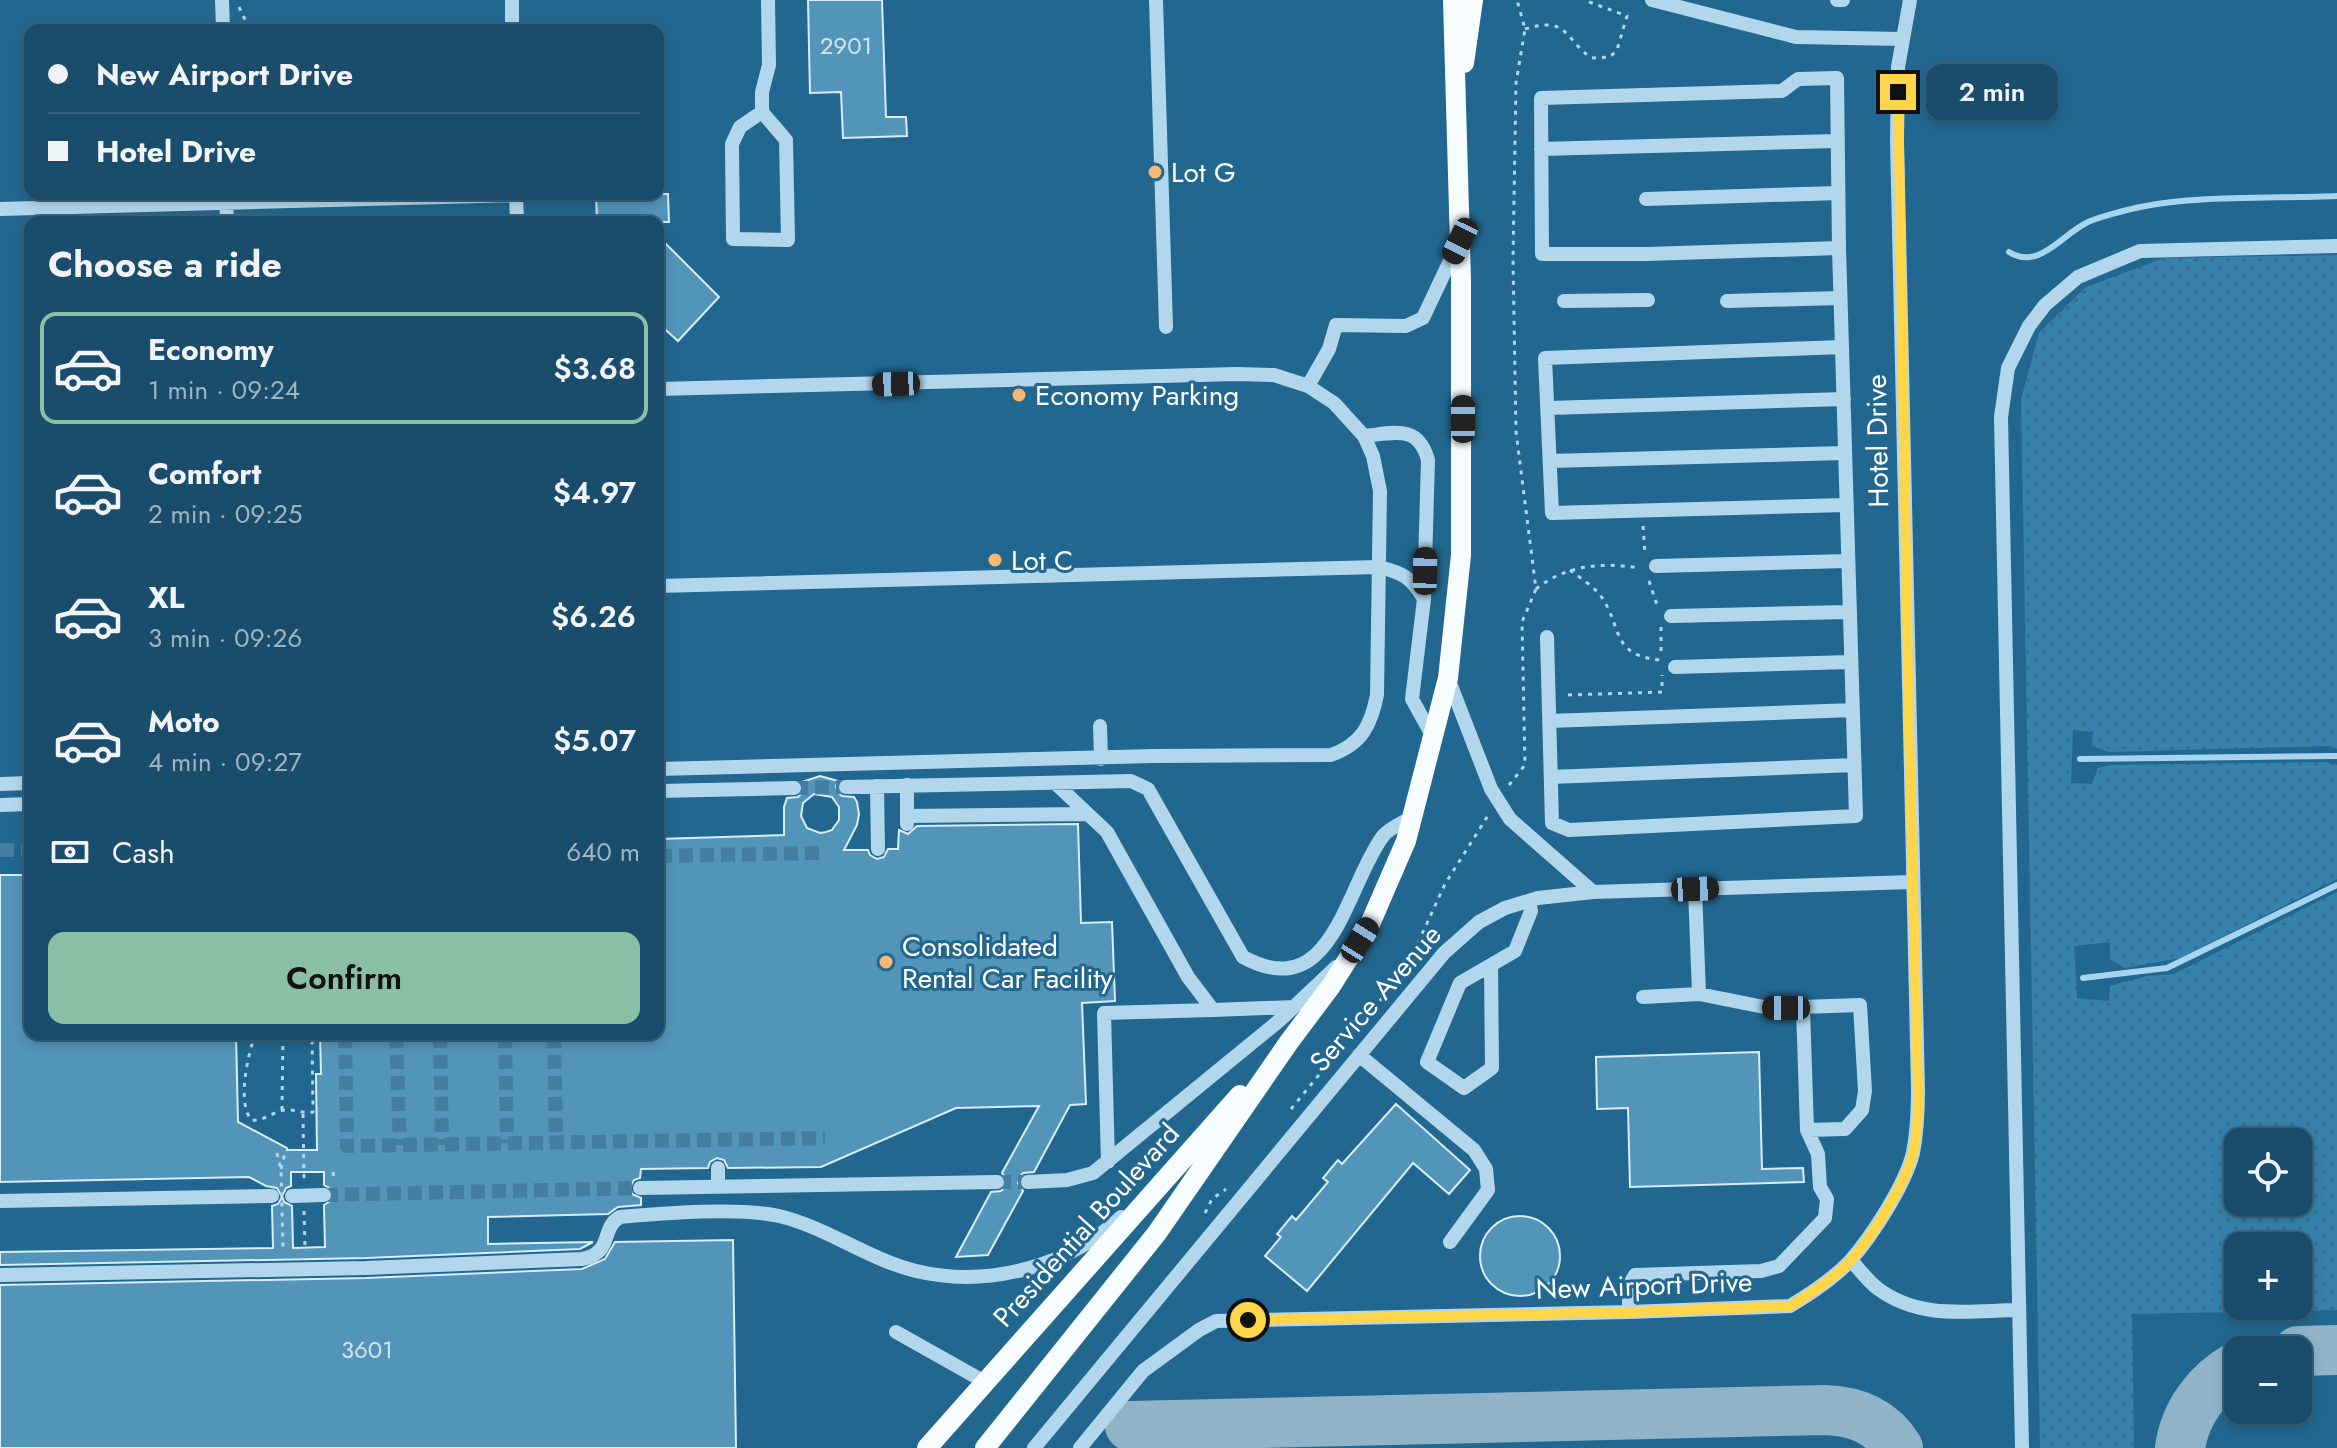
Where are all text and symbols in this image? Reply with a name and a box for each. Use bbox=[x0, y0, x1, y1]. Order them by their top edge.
house number: 2901 bbox=[820, 28, 872, 63]
text: New Airport Drive bbox=[96, 53, 353, 96]
callout: 2 min bbox=[1926, 64, 2058, 120]
text: 2 min bbox=[1959, 73, 2025, 111]
route end bbox=[1880, 74, 1916, 110]
text: Hotel Drive bbox=[96, 130, 256, 173]
place label: Lot G bbox=[1171, 152, 1236, 193]
marker: Lot G bbox=[1146, 163, 1164, 181]
car bbox=[1439, 214, 1481, 268]
text: Choose a ride bbox=[48, 238, 282, 290]
text: Economy bbox=[148, 328, 274, 371]
icon: car bbox=[52, 332, 124, 404]
text: $3.68 bbox=[554, 347, 636, 390]
text: 1 min · 09:24 bbox=[148, 371, 300, 409]
car bbox=[872, 371, 920, 397]
street label: Hotel Drive bbox=[1856, 374, 1899, 508]
place label: Economy Parking bbox=[1035, 375, 1239, 416]
marker: Economy Parking bbox=[1010, 386, 1028, 404]
car bbox=[1451, 395, 1475, 443]
text: Comfort bbox=[148, 452, 261, 495]
icon: car bbox=[52, 456, 124, 528]
text: $4.97 bbox=[553, 471, 636, 514]
text: 2 min · 09:25 bbox=[148, 495, 303, 533]
place label: Lot C bbox=[1011, 540, 1073, 581]
car bbox=[1413, 547, 1437, 595]
marker: Lot C bbox=[986, 551, 1004, 569]
text: XL bbox=[148, 576, 184, 619]
icon: car bbox=[52, 580, 124, 652]
text: $6.26 bbox=[551, 595, 636, 638]
text: 3 min · 09:26 bbox=[148, 619, 302, 657]
text: Moto bbox=[148, 700, 220, 743]
icon: car bbox=[52, 704, 124, 776]
text: $5.07 bbox=[553, 719, 636, 762]
text: 4 min · 09:27 bbox=[148, 743, 302, 781]
icon: cash bbox=[48, 830, 92, 874]
text: Cash bbox=[112, 831, 175, 874]
text: 640 m bbox=[566, 833, 640, 871]
car bbox=[1671, 876, 1719, 902]
car bbox=[1337, 913, 1383, 967]
street label: Service Avenue bbox=[1300, 916, 1451, 1081]
place label: Consolidated Rental Car Facility bbox=[902, 926, 1113, 999]
button: Confirm bbox=[48, 932, 640, 1024]
marker: Consolidated Rental Car Facility bbox=[877, 953, 895, 971]
car bbox=[1762, 996, 1810, 1020]
street label: Presidential Boulevard bbox=[984, 1114, 1189, 1336]
map controls bbox=[2224, 1128, 2312, 1424]
button: locate bbox=[2224, 1128, 2312, 1216]
button: + bbox=[2224, 1232, 2312, 1320]
street label: New Airport Drive bbox=[1535, 1261, 1753, 1310]
route start bbox=[1230, 1302, 1266, 1338]
house number: 3601 bbox=[341, 1332, 393, 1367]
button: − bbox=[2224, 1336, 2312, 1424]

